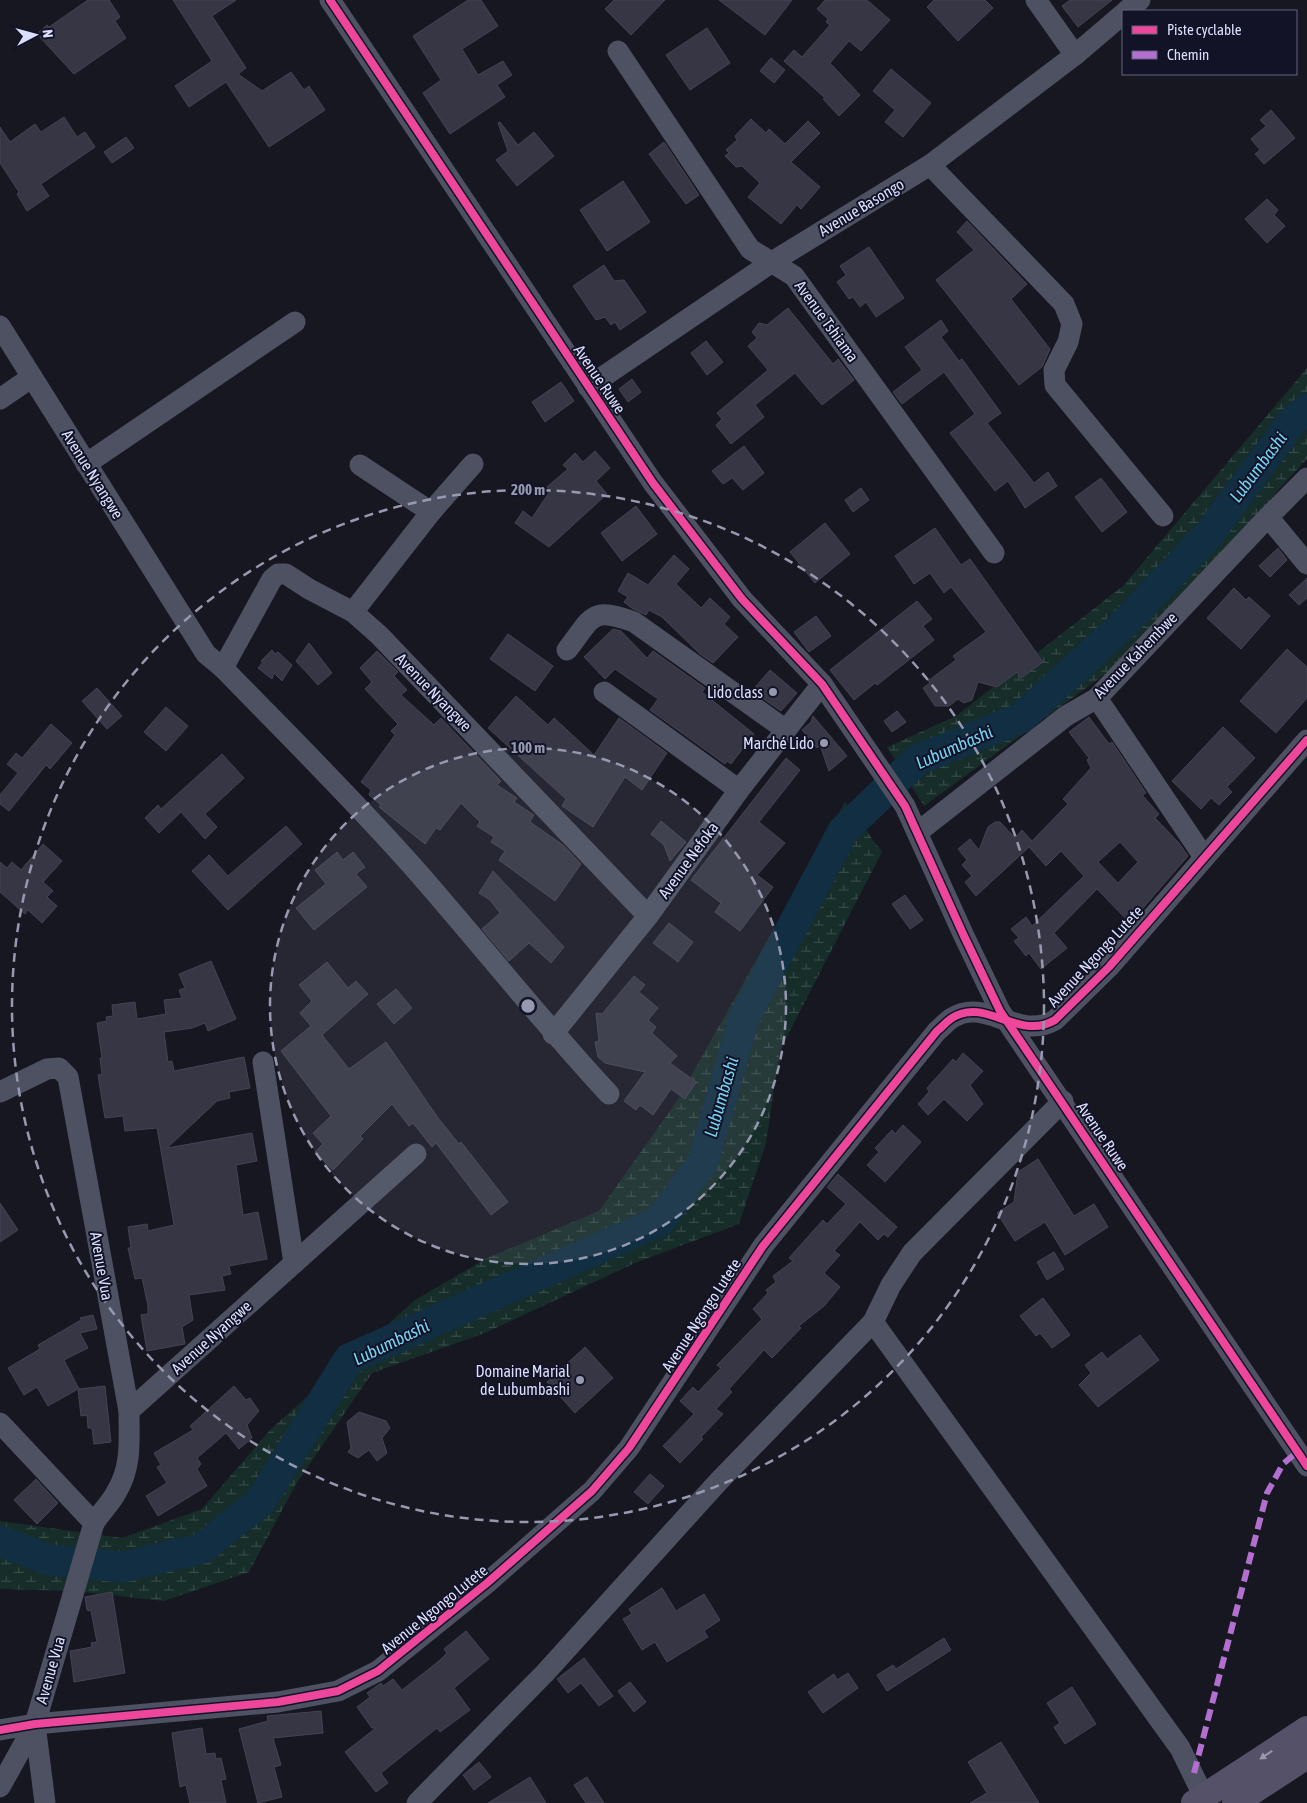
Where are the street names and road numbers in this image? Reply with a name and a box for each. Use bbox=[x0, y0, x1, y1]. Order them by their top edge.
street label: Avenue Basongo bbox=[815, 174, 908, 240]
street label: Avenue Tshiama bbox=[791, 277, 863, 365]
street label: Avenue Ruwe bbox=[570, 341, 630, 417]
street label: Avenue Nyangwe bbox=[58, 426, 127, 522]
street label: Avenue Kahembwe bbox=[1090, 608, 1180, 702]
street label: Avenue Nyangwe bbox=[392, 649, 476, 735]
street label: Avenue Nefoka bbox=[654, 818, 722, 902]
street label: Avenue Ngongo Lutete bbox=[1044, 902, 1147, 1011]
street label: Avenue Ruwe bbox=[1073, 1098, 1133, 1174]
street label: Avenue Vua bbox=[87, 1230, 117, 1302]
street label: Avenue Ngongo Lutete bbox=[658, 1255, 745, 1376]
street label: Avenue Nyangwe bbox=[167, 1296, 255, 1378]
street label: Avenue Ngongo Lutete bbox=[377, 1561, 491, 1658]
street label: Avenue Vua bbox=[32, 1634, 68, 1706]

